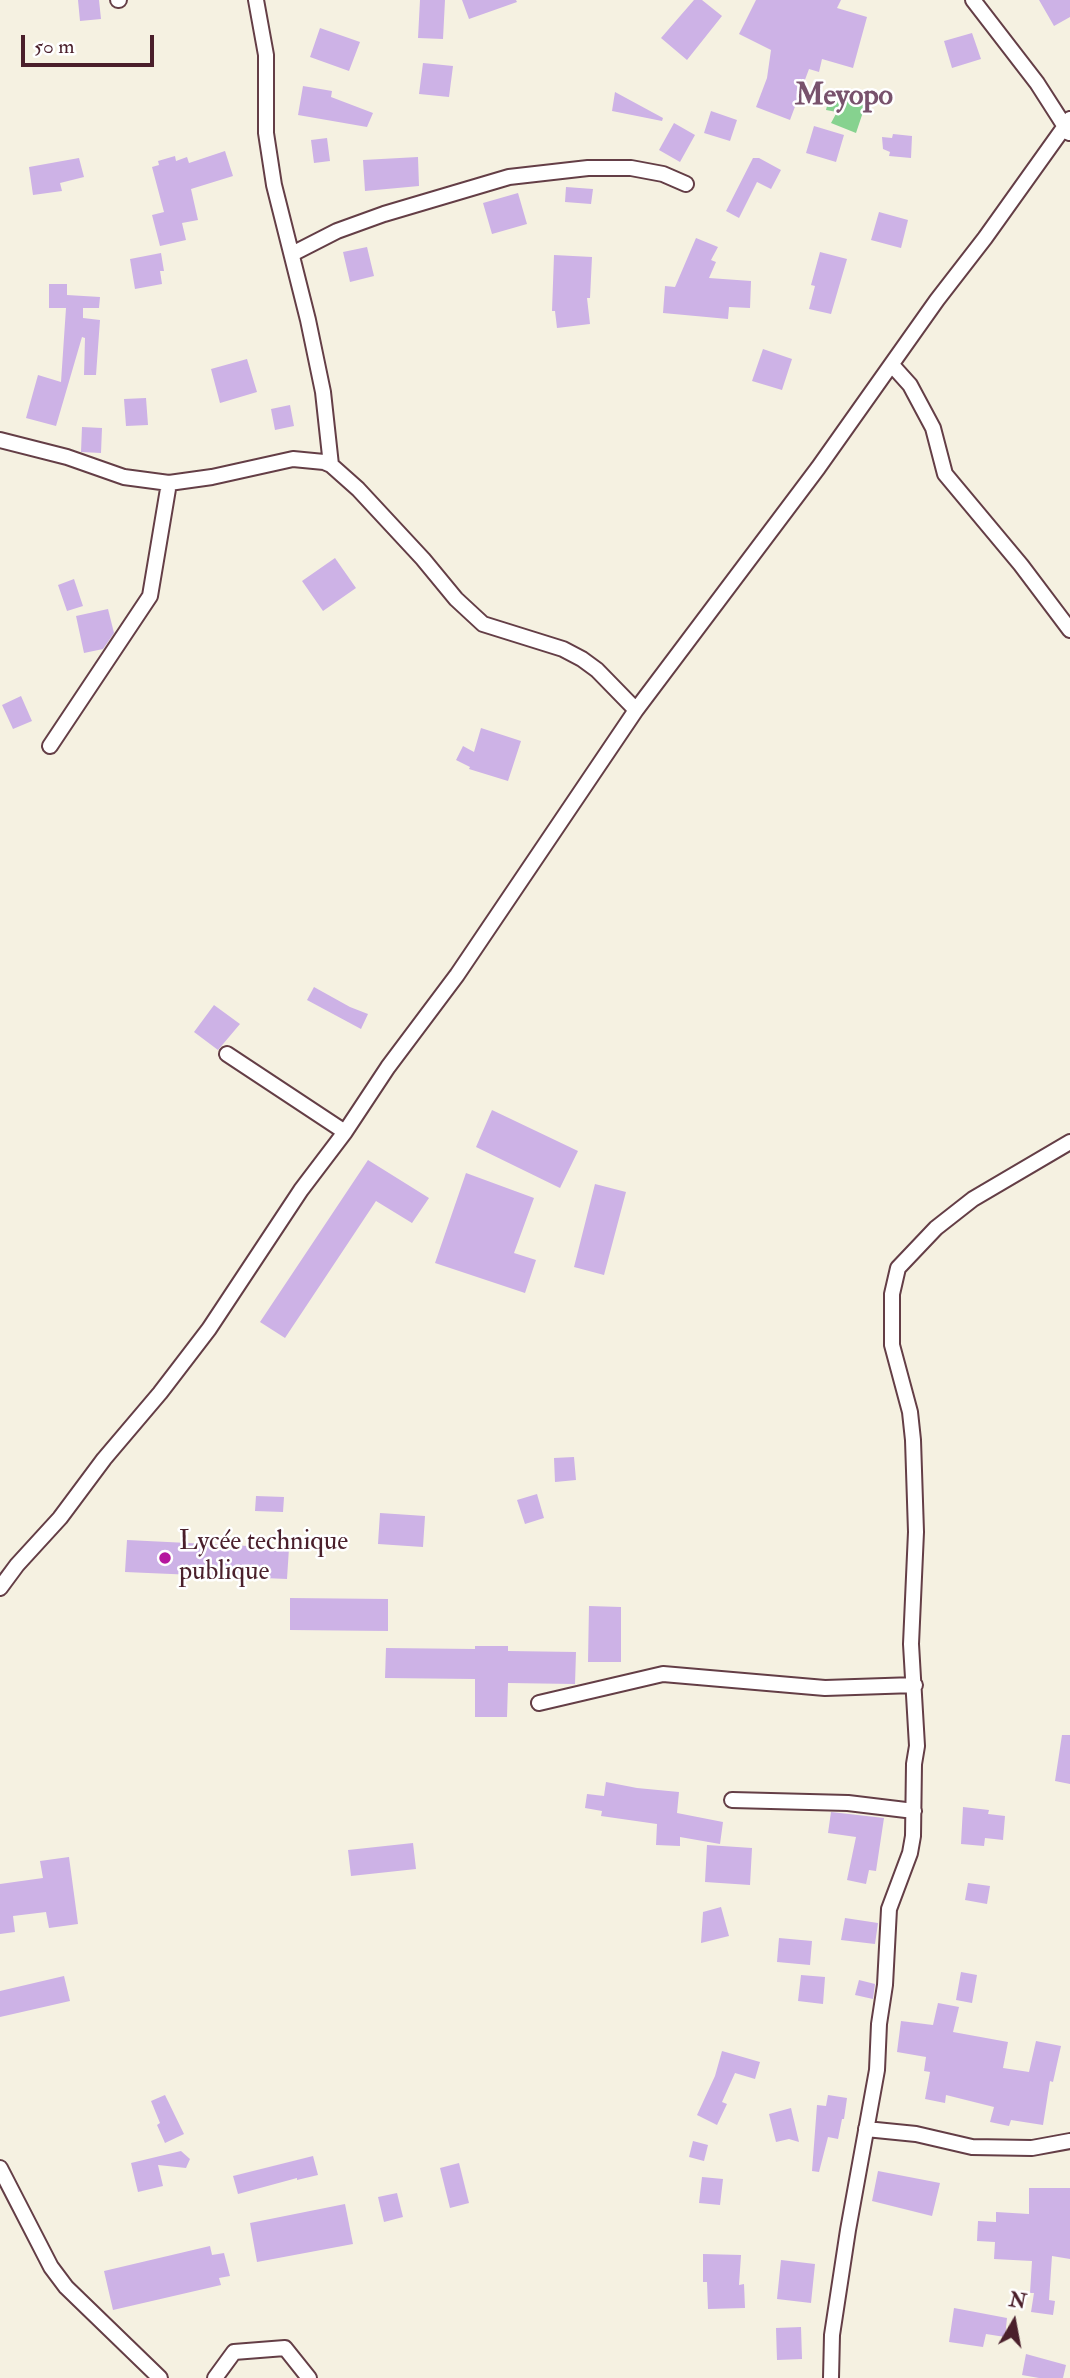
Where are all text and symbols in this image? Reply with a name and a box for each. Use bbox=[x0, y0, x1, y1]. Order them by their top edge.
scale bar bbox=[24, 21, 158, 65]
text: 50 m bbox=[34, 33, 75, 60]
district label: Meyopo bbox=[795, 80, 893, 116]
place label: Lycée technique publique bbox=[179, 1527, 348, 1588]
marker: Lycée technique publique bbox=[157, 1550, 173, 1566]
north arrow bbox=[979, 2287, 1049, 2357]
text: N bbox=[1007, 2288, 1028, 2315]

